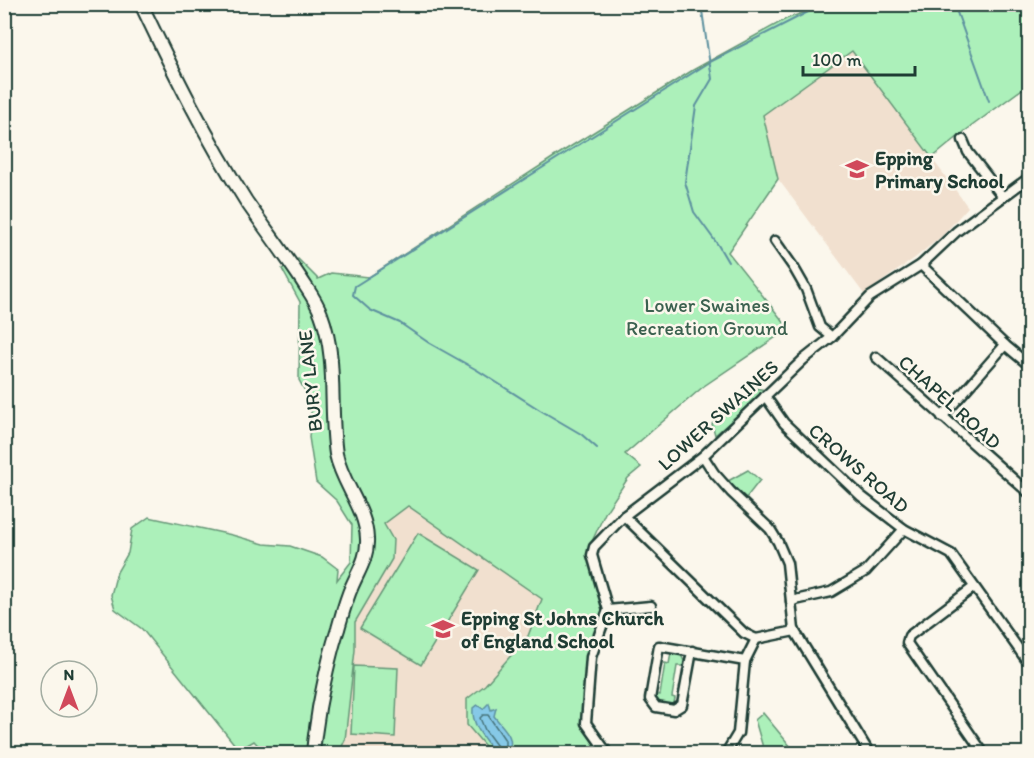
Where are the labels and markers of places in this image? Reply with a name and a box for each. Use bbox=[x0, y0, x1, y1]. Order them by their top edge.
place label: Epping Primary School bbox=[875, 146, 1005, 194]
school or university icon: Epping Primary School bbox=[844, 156, 870, 182]
place label: Epping St Johns Church of England School bbox=[461, 606, 664, 654]
school or university icon: Epping St Johns Church of England School bbox=[430, 616, 456, 642]

